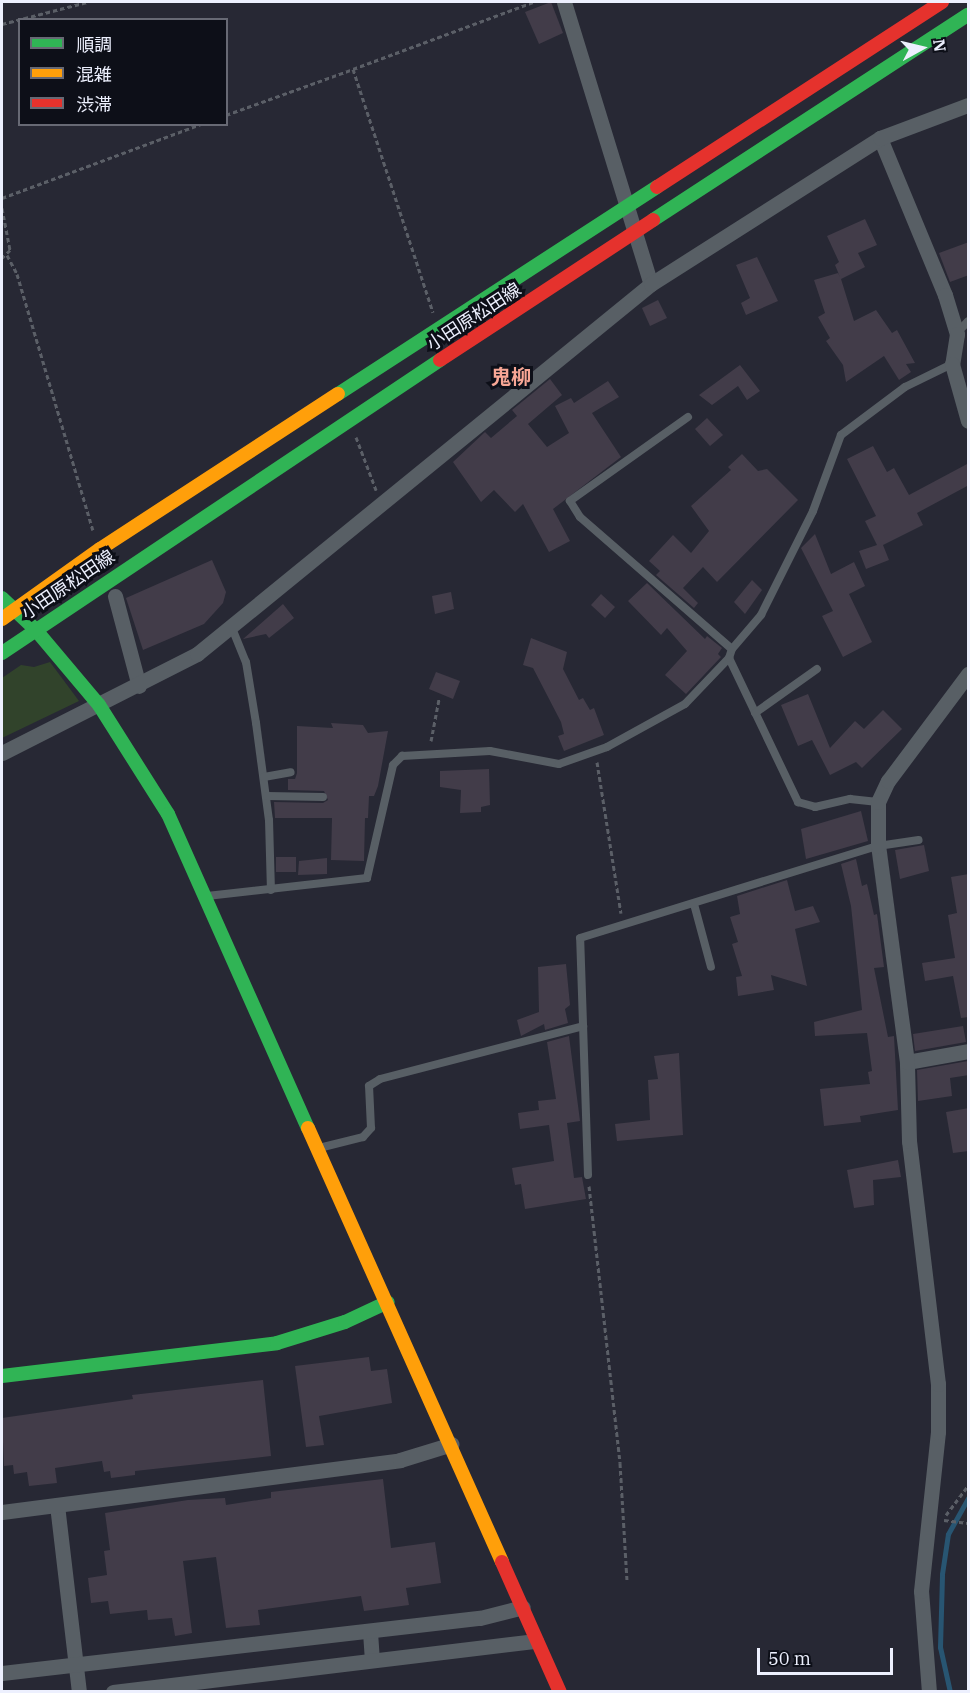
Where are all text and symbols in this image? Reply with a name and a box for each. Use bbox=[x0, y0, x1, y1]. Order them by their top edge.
legend bbox=[18, 18, 228, 126]
north arrow bbox=[892, 18, 952, 78]
text: 順調 bbox=[76, 33, 112, 56]
text: N bbox=[929, 38, 951, 53]
text: 混雑 bbox=[76, 63, 112, 86]
text: 渋滞 bbox=[76, 93, 112, 116]
street label: 小田原松田線 bbox=[423, 279, 525, 355]
district label: 鬼柳 bbox=[491, 364, 531, 388]
street label: 小田原松田線 bbox=[17, 546, 119, 624]
scale bar bbox=[760, 1636, 896, 1674]
text: 50 m bbox=[768, 1647, 811, 1670]

